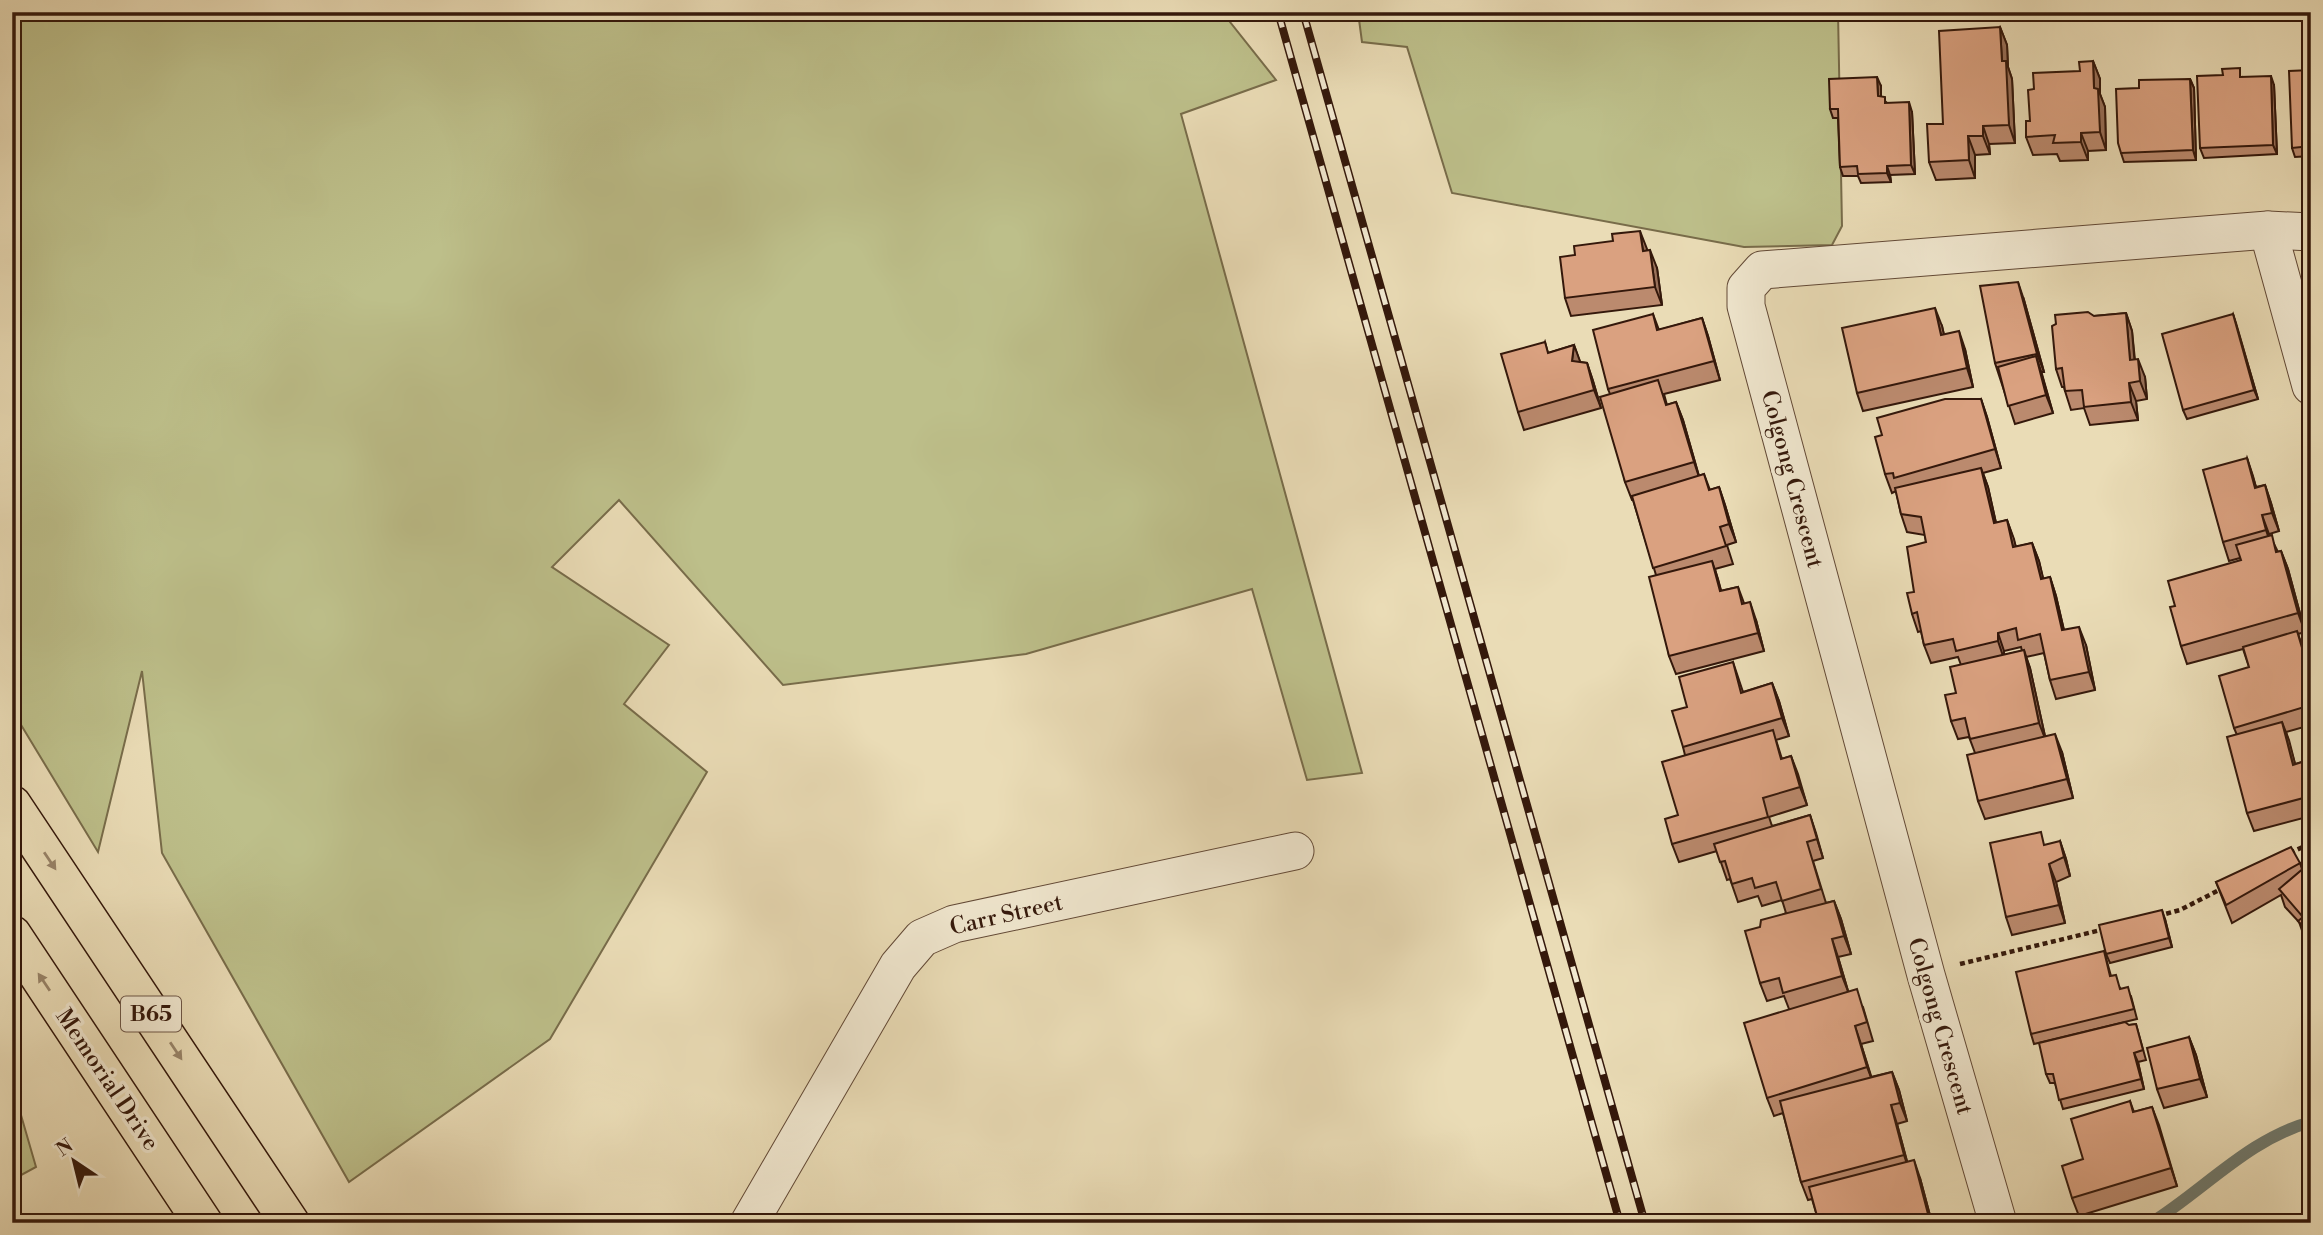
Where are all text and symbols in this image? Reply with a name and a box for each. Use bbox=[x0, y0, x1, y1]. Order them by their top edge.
street label: Colgong Crescent bbox=[1755, 387, 1829, 571]
one-way arrow bbox=[43, 852, 56, 871]
street label: Carr Street bbox=[947, 888, 1065, 942]
street label: Colgong Crescent bbox=[1901, 934, 1979, 1118]
one-way arrow bbox=[37, 972, 50, 992]
road number: B65 bbox=[121, 996, 181, 1032]
street label: Memorial Drive bbox=[50, 1003, 165, 1156]
one-way arrow bbox=[169, 1042, 183, 1060]
north arrow bbox=[38, 1126, 108, 1196]
text: N bbox=[52, 1134, 78, 1162]

